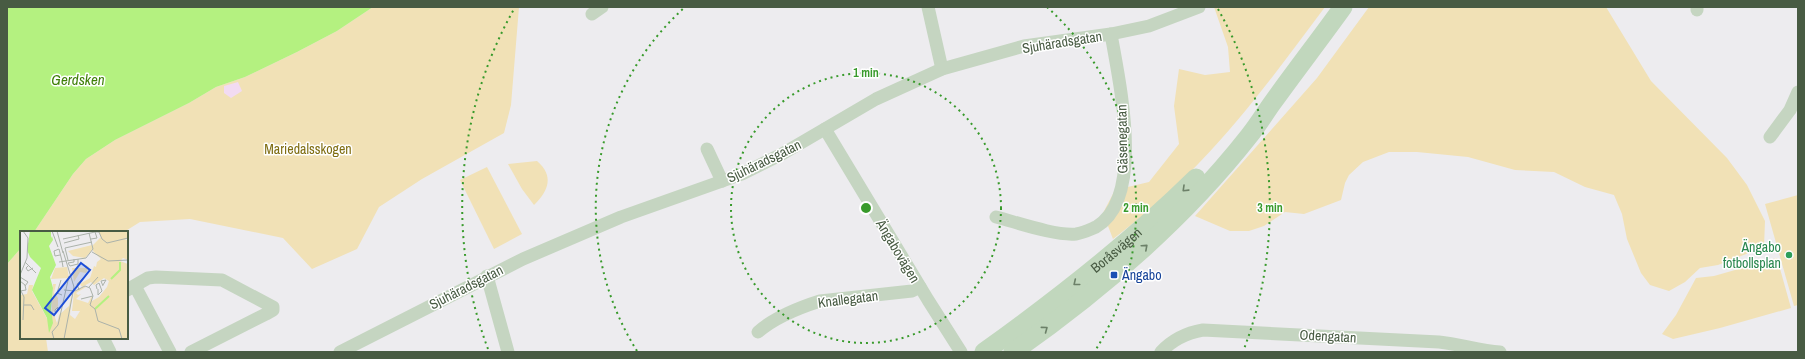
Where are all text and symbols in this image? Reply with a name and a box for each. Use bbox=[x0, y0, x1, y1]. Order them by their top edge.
street label: Sjuhäradsgatan bbox=[1021, 27, 1103, 57]
text: 1 min bbox=[853, 65, 879, 81]
water label: Gerdsken bbox=[51, 69, 105, 90]
street label: Gäsenegatan bbox=[1112, 104, 1132, 174]
street label: Sjuhäradsgatan bbox=[724, 135, 804, 187]
park label: Mariedalsskogen bbox=[264, 140, 352, 158]
one-way arrow bbox=[1182, 184, 1190, 192]
text: 2 min bbox=[1123, 200, 1149, 216]
text: 3 min bbox=[1257, 200, 1283, 216]
centre of rings bbox=[859, 201, 873, 215]
street label: Ängabovägen bbox=[872, 215, 924, 286]
street label: Boråsvägen bbox=[1087, 223, 1146, 277]
inset map bbox=[20, 231, 128, 339]
place label: Ängabo fotbollsplan bbox=[1723, 238, 1781, 272]
one-way arrow bbox=[1141, 244, 1148, 251]
marker: Ängabo fotbollsplan bbox=[1784, 250, 1794, 260]
street label: Sjuhäradsgatan bbox=[426, 261, 506, 313]
place label: Ängabo bbox=[1121, 266, 1162, 284]
marker: Ängabo bbox=[1109, 270, 1119, 280]
one-way arrow bbox=[1073, 278, 1080, 285]
street label: Knallegatan bbox=[817, 286, 879, 312]
one-way arrow bbox=[1041, 326, 1048, 334]
street label: Odengatan bbox=[1299, 326, 1357, 346]

